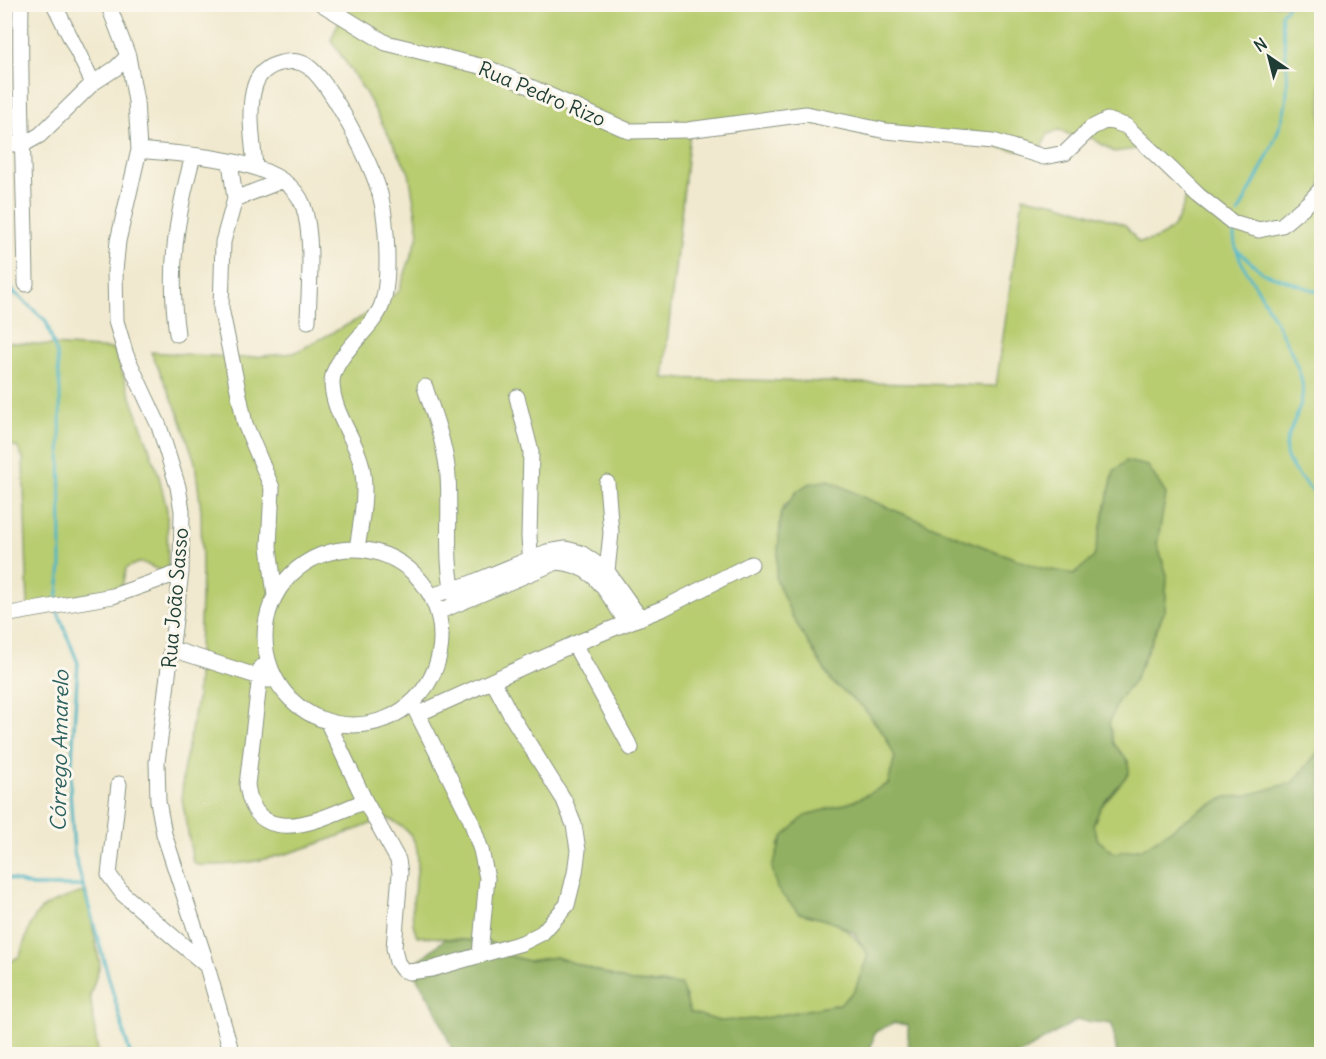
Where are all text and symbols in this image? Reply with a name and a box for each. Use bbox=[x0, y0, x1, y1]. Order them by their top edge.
north arrow bbox=[1239, 27, 1299, 87]
text: N bbox=[1250, 33, 1271, 56]
street label: Rua Pedro Rizo bbox=[475, 55, 610, 132]
street label: Rua João Sasso bbox=[156, 527, 193, 669]
water label: Córrego Amarelo bbox=[45, 669, 74, 832]

